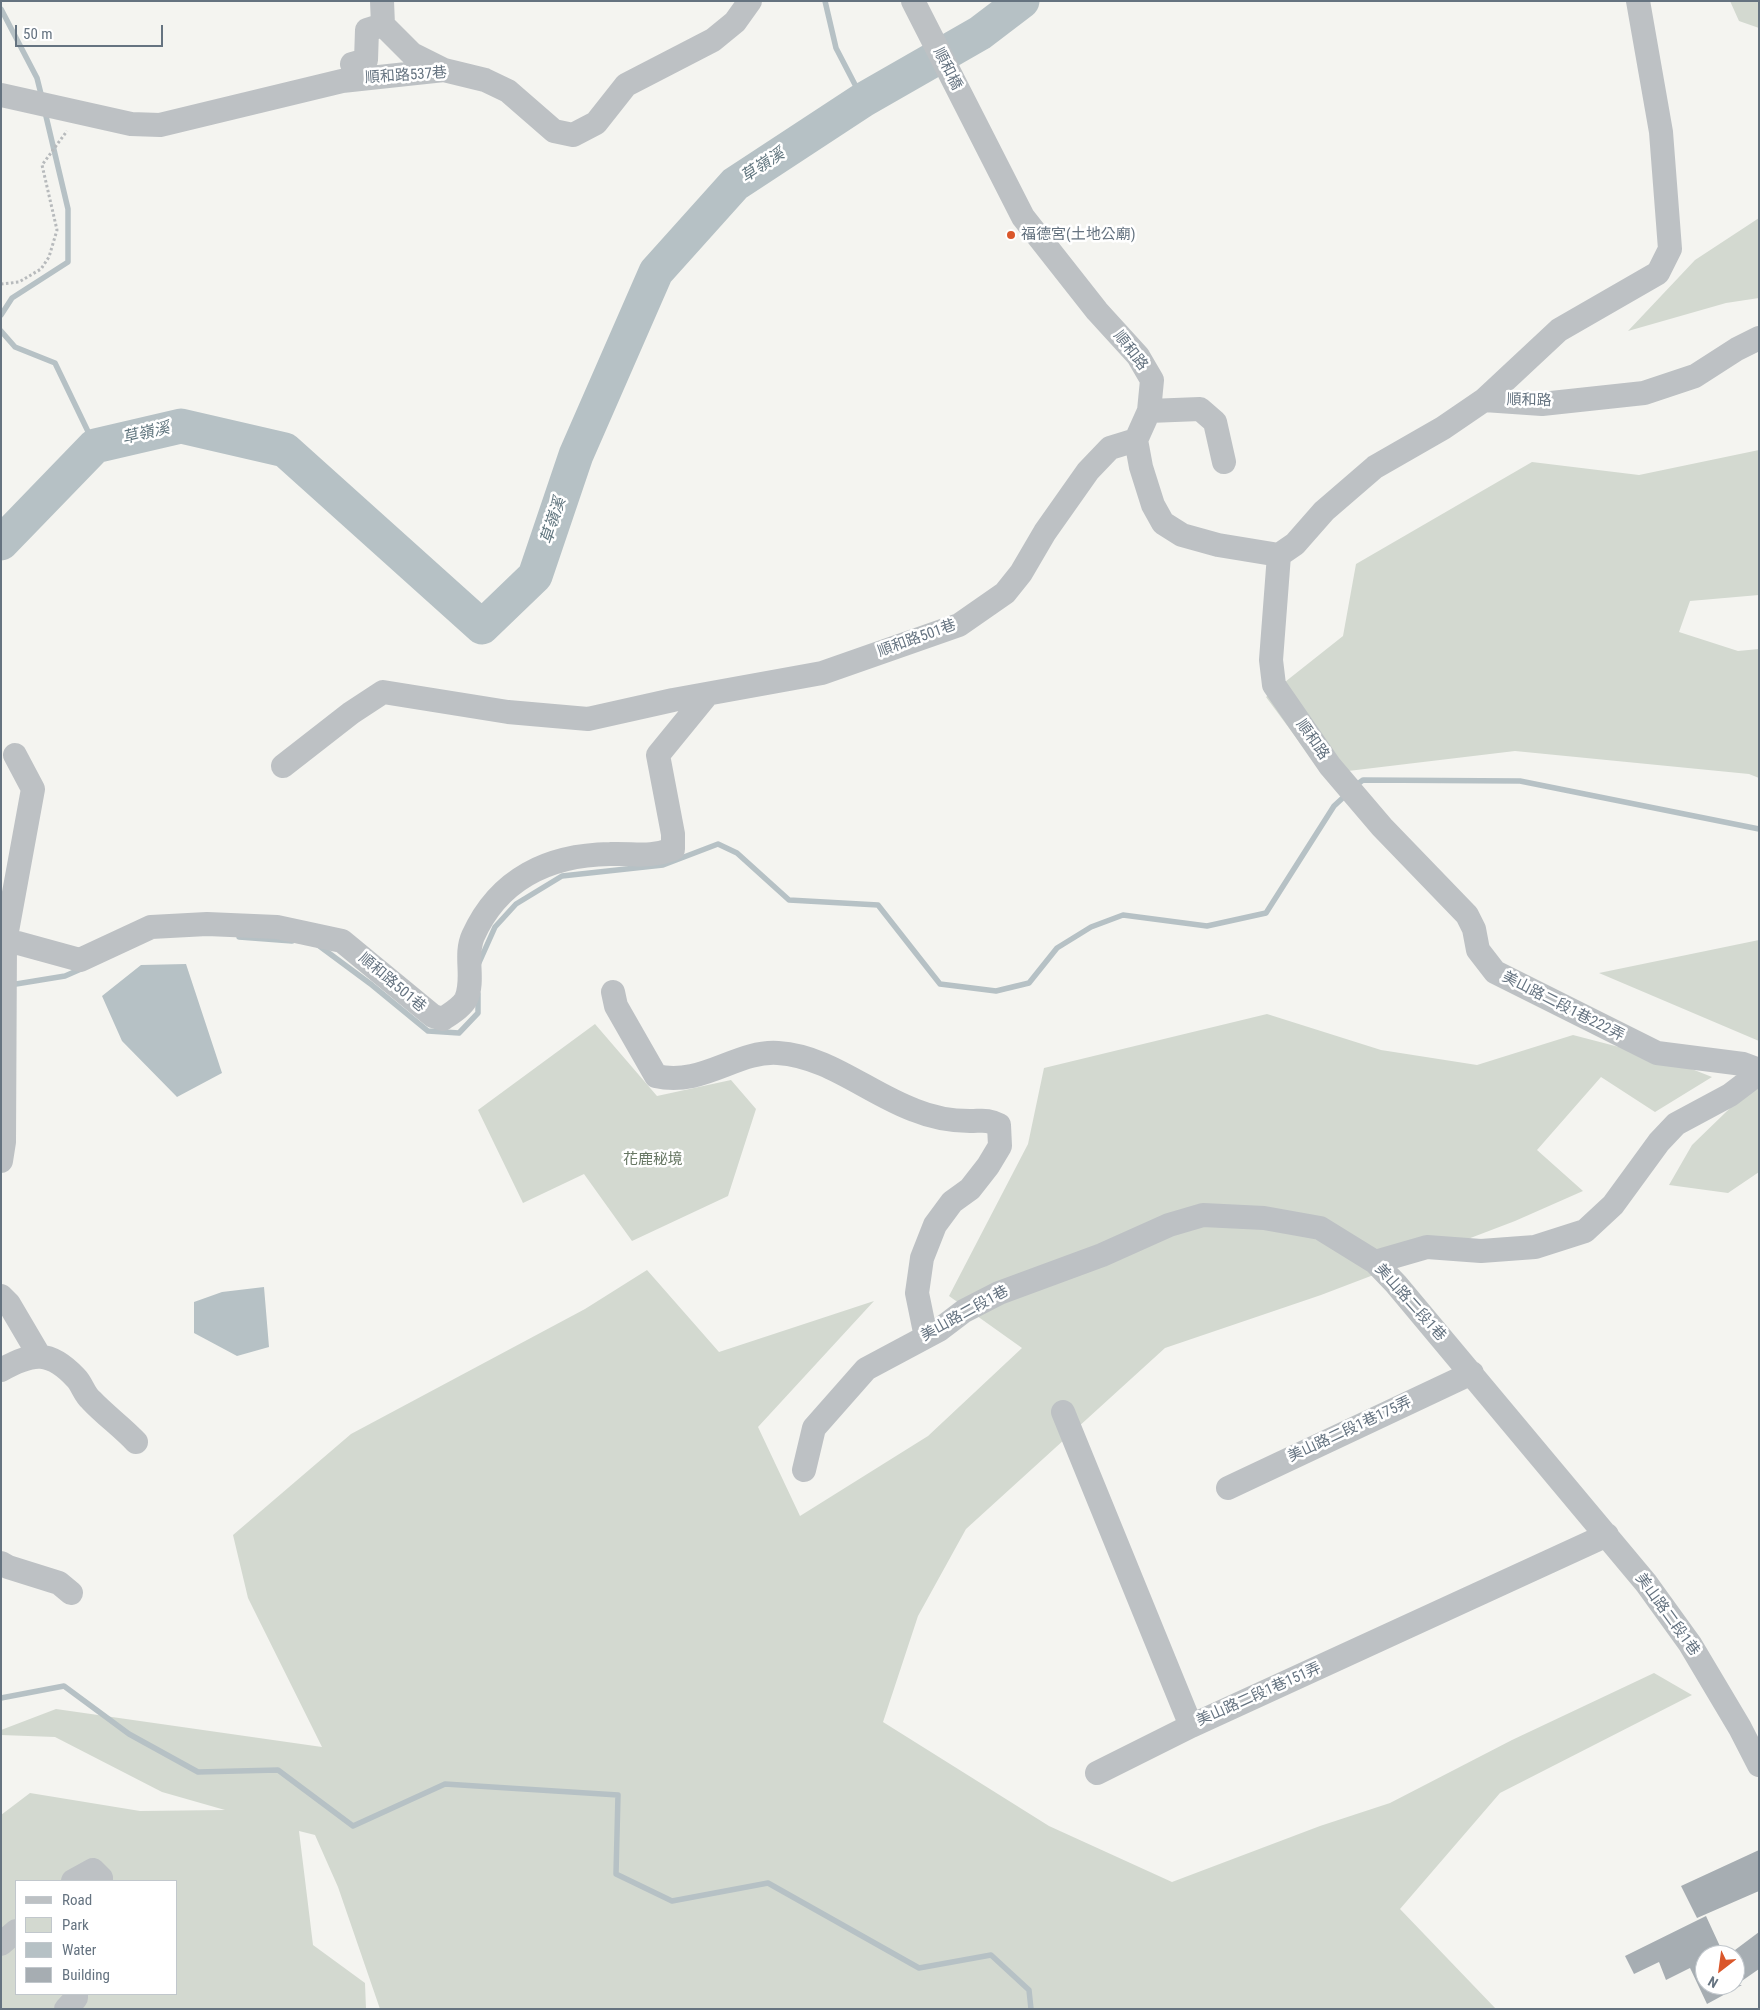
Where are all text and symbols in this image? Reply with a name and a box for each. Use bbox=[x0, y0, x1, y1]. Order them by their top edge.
scale bar bbox=[18, 15, 165, 47]
text: 50 m bbox=[23, 25, 53, 43]
street label: 順和橋 bbox=[929, 45, 965, 93]
street label: 順和路537巷 bbox=[364, 64, 448, 88]
water label: 草嶺溪 bbox=[738, 145, 788, 187]
place label: 福德宮(土地公廟) bbox=[1021, 226, 1135, 244]
marker: 福德宮(土地公廟) bbox=[1005, 229, 1017, 241]
street label: 順和路 bbox=[1109, 328, 1151, 374]
street label: 順和路 bbox=[1506, 392, 1552, 410]
water label: 草嶺溪 bbox=[120, 419, 172, 449]
water label: 草嶺溪 bbox=[537, 495, 571, 547]
street label: 順和路501巷 bbox=[875, 616, 959, 662]
street label: 順和路 bbox=[1292, 716, 1332, 764]
street label: 順和路501巷 bbox=[355, 950, 429, 1016]
street label: 美山路二段1巷222弄 bbox=[1499, 968, 1627, 1046]
park label: 花鹿秘境 bbox=[623, 1151, 683, 1169]
street label: 美山路二段1巷 bbox=[1371, 1261, 1449, 1345]
street label: 美山路二段1巷 bbox=[918, 1283, 1012, 1345]
street label: 美山路二段1巷175弄 bbox=[1285, 1393, 1415, 1467]
street label: 美山路二段1巷 bbox=[1631, 1570, 1703, 1660]
street label: 美山路二段1巷151弄 bbox=[1194, 1659, 1324, 1731]
legend bbox=[15, 1880, 178, 1995]
text: Road bbox=[62, 1891, 92, 1909]
text: Park bbox=[62, 1916, 89, 1934]
text: Water bbox=[62, 1941, 96, 1959]
north arrow bbox=[1695, 1945, 1745, 1995]
text: Building bbox=[62, 1966, 110, 1984]
text: N bbox=[1705, 1973, 1721, 1991]

